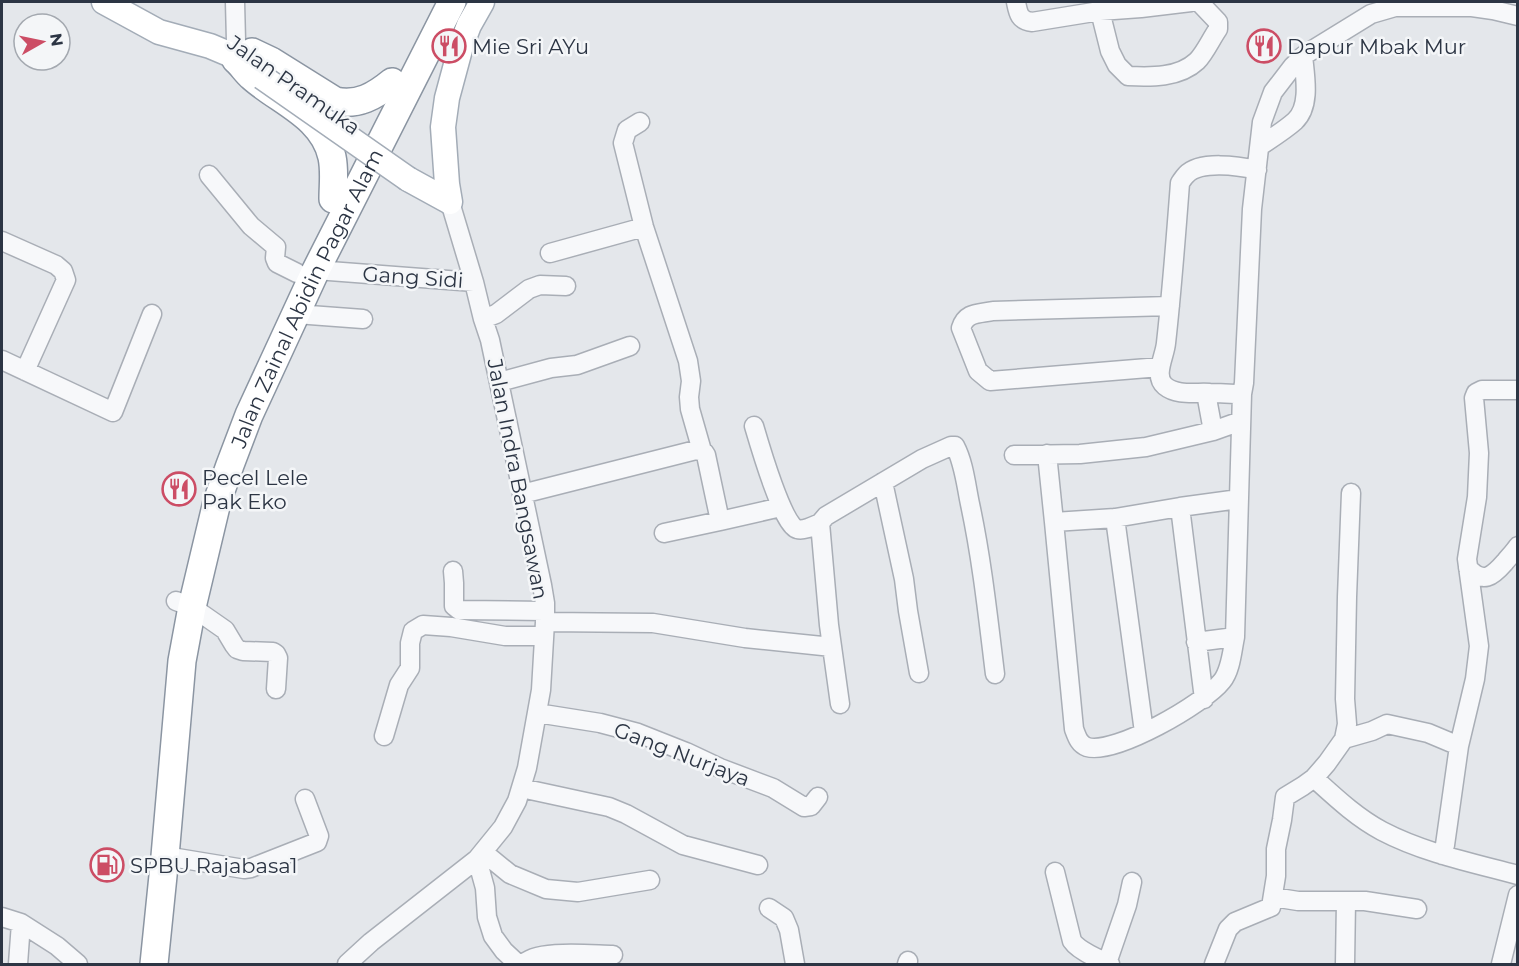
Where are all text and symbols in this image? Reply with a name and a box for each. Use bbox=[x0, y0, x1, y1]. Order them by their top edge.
north arrow bbox=[12, 12, 72, 72]
restaurant icon: Mie Sri AYu bbox=[431, 28, 467, 64]
restaurant icon: Dapur Mbak Mur bbox=[1246, 28, 1282, 64]
street label: Jalan Pramuka bbox=[222, 29, 365, 140]
text: N bbox=[46, 32, 67, 48]
place label: Mie Sri AYu bbox=[472, 34, 589, 59]
place label: Dapur Mbak Mur bbox=[1287, 34, 1466, 59]
street label: Jalan Zainal Abidin Pagar Alam bbox=[225, 144, 388, 452]
street label: Gang Sidi bbox=[362, 261, 464, 293]
street label: Jalan Indra Bangsawan bbox=[482, 356, 554, 602]
place label: Pecel Lele Pak Eko bbox=[202, 465, 308, 514]
restaurant icon: Pecel Lele Pak Eko bbox=[161, 471, 197, 507]
street label: Gang Nurjaya bbox=[611, 717, 753, 791]
fuel station icon: SPBU Rajabasa1 bbox=[89, 847, 125, 883]
place label: SPBU Rajabasa1 bbox=[130, 853, 298, 878]

